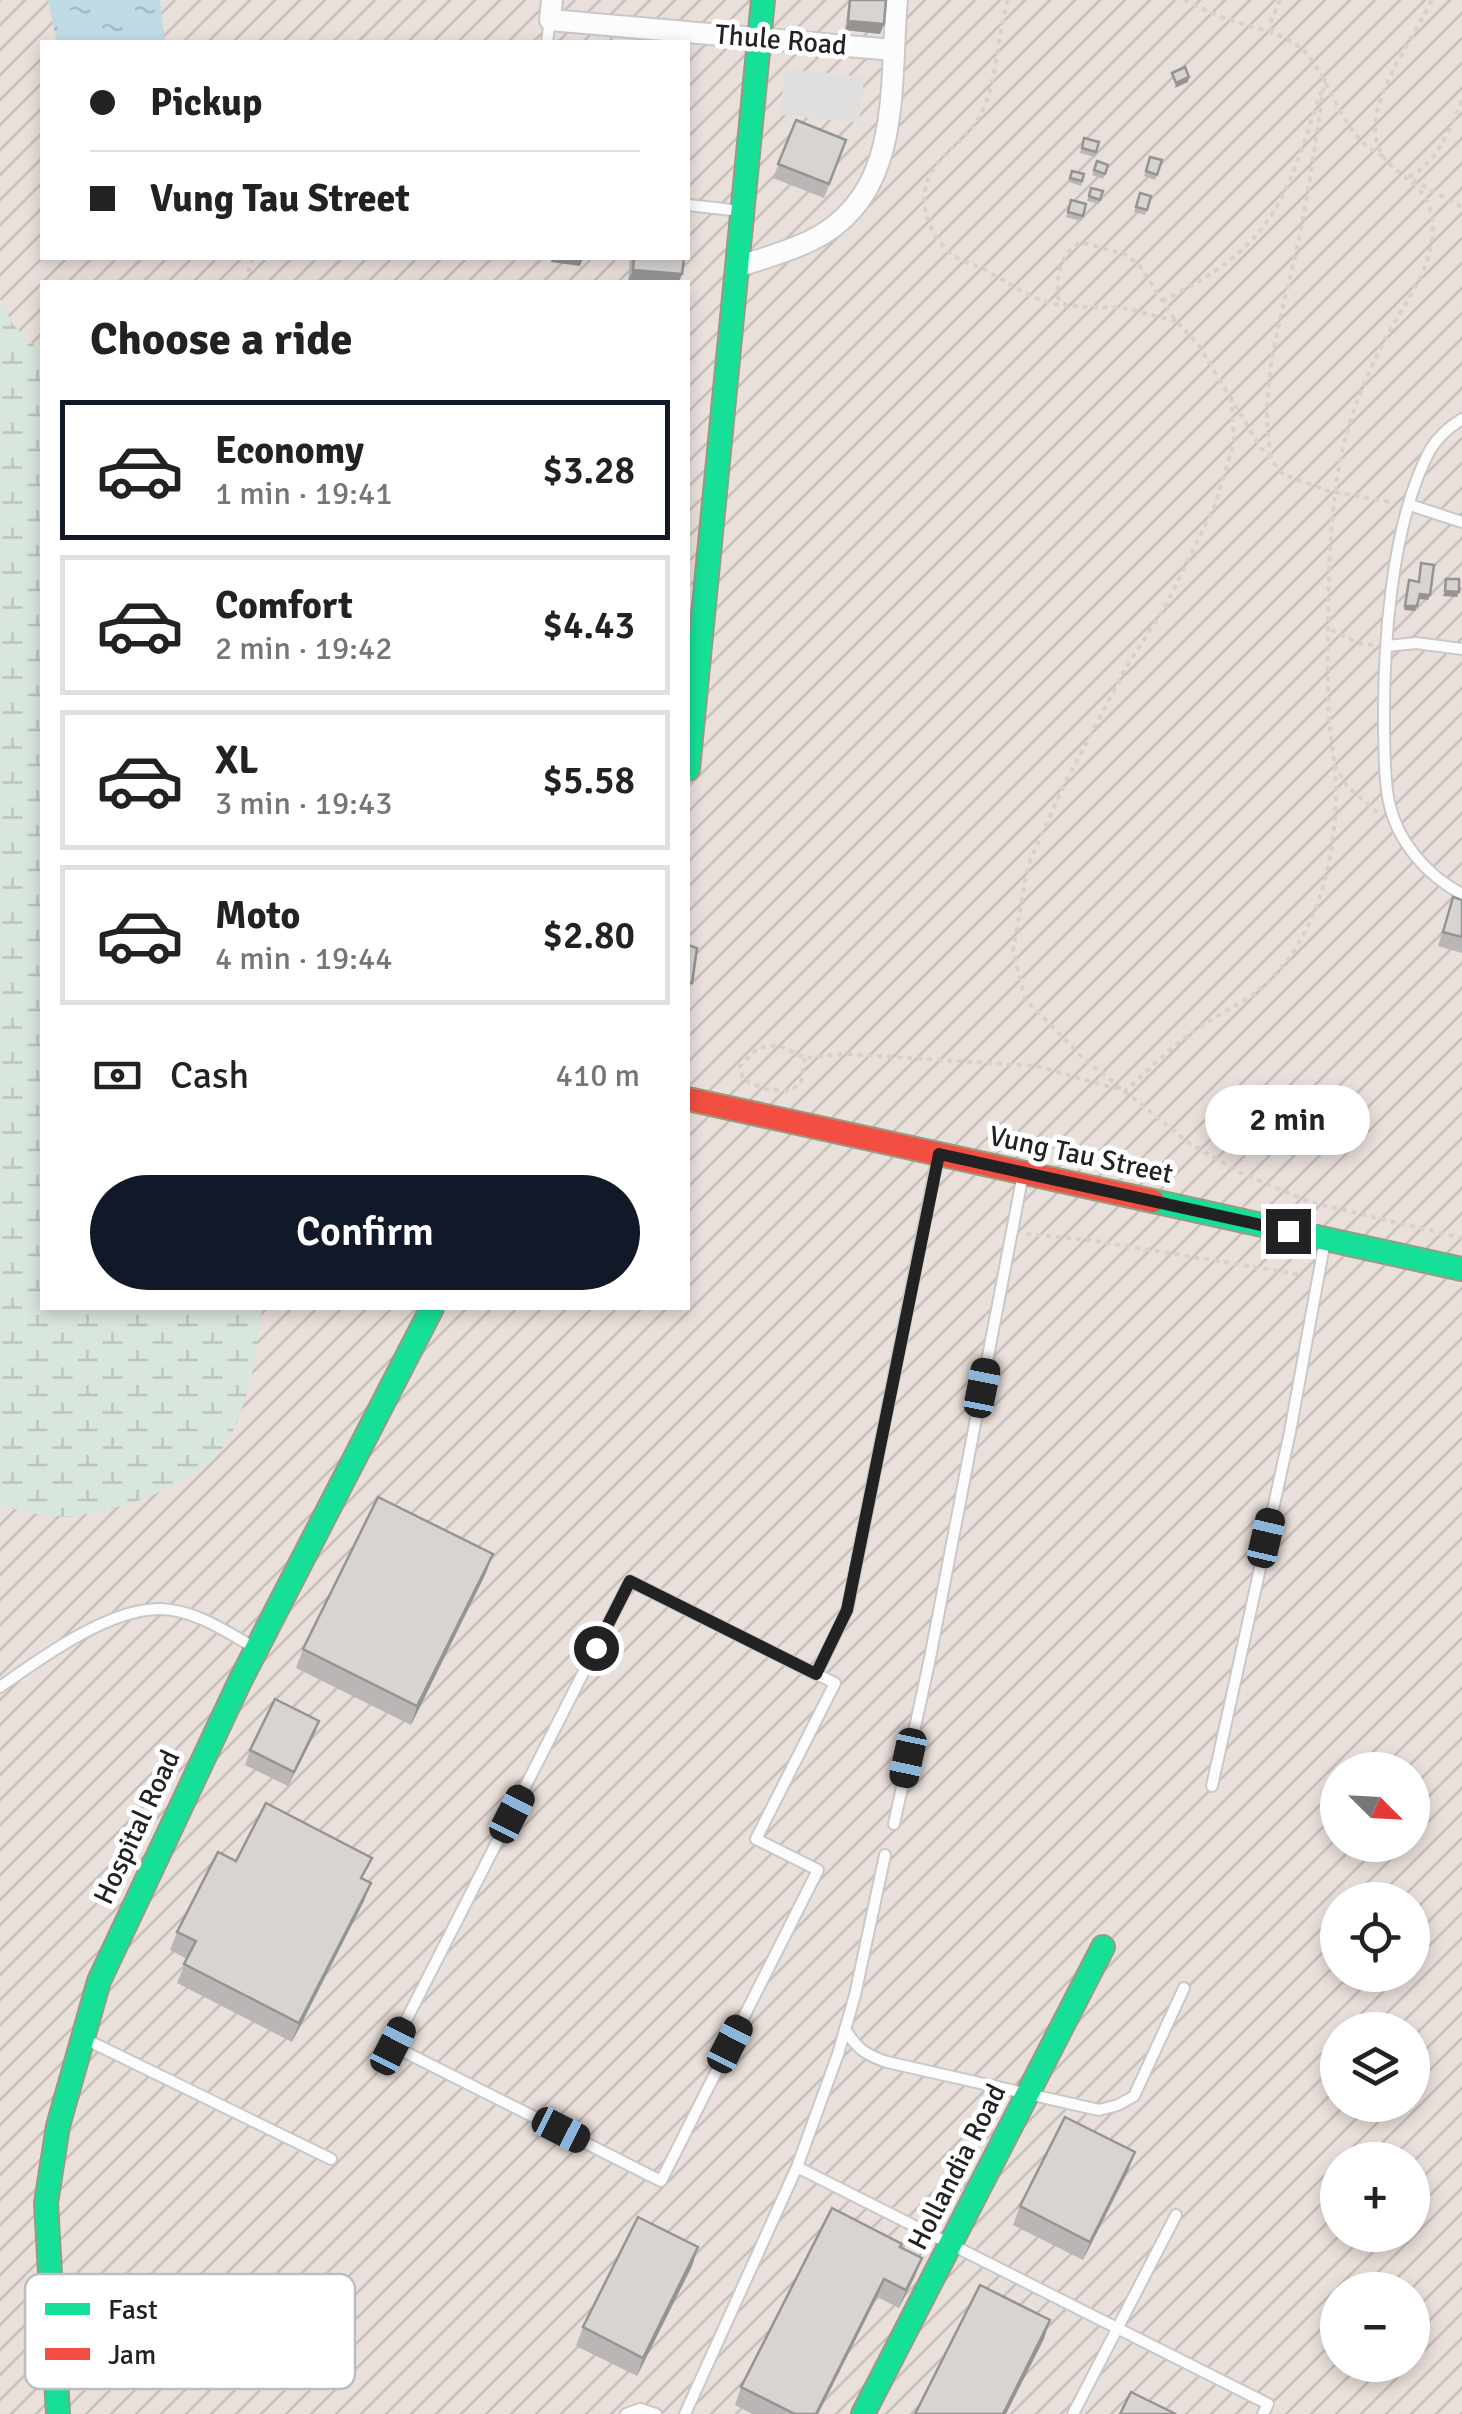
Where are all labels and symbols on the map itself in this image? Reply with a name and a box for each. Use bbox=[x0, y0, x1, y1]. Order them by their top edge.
street label: Thule Road bbox=[714, 17, 848, 63]
callout: 2 min bbox=[1206, 1086, 1370, 1156]
street label: Vung Tau Street bbox=[986, 1119, 1176, 1191]
route end bbox=[1266, 1209, 1311, 1254]
car bbox=[962, 1356, 1002, 1420]
car bbox=[1245, 1505, 1287, 1571]
route start bbox=[574, 1626, 619, 1671]
car bbox=[887, 1726, 929, 1790]
street label: Hospital Road bbox=[86, 1744, 188, 1910]
north arrow bbox=[1320, 1752, 1430, 1862]
car bbox=[485, 1780, 539, 1848]
car bbox=[703, 2010, 757, 2078]
car bbox=[366, 2012, 420, 2080]
street label: Hollandia Road bbox=[901, 2078, 1013, 2256]
car bbox=[527, 2103, 595, 2157]
legend bbox=[25, 2274, 355, 2389]
text: Fast bbox=[108, 2293, 158, 2327]
text: Jam bbox=[108, 2338, 156, 2372]

